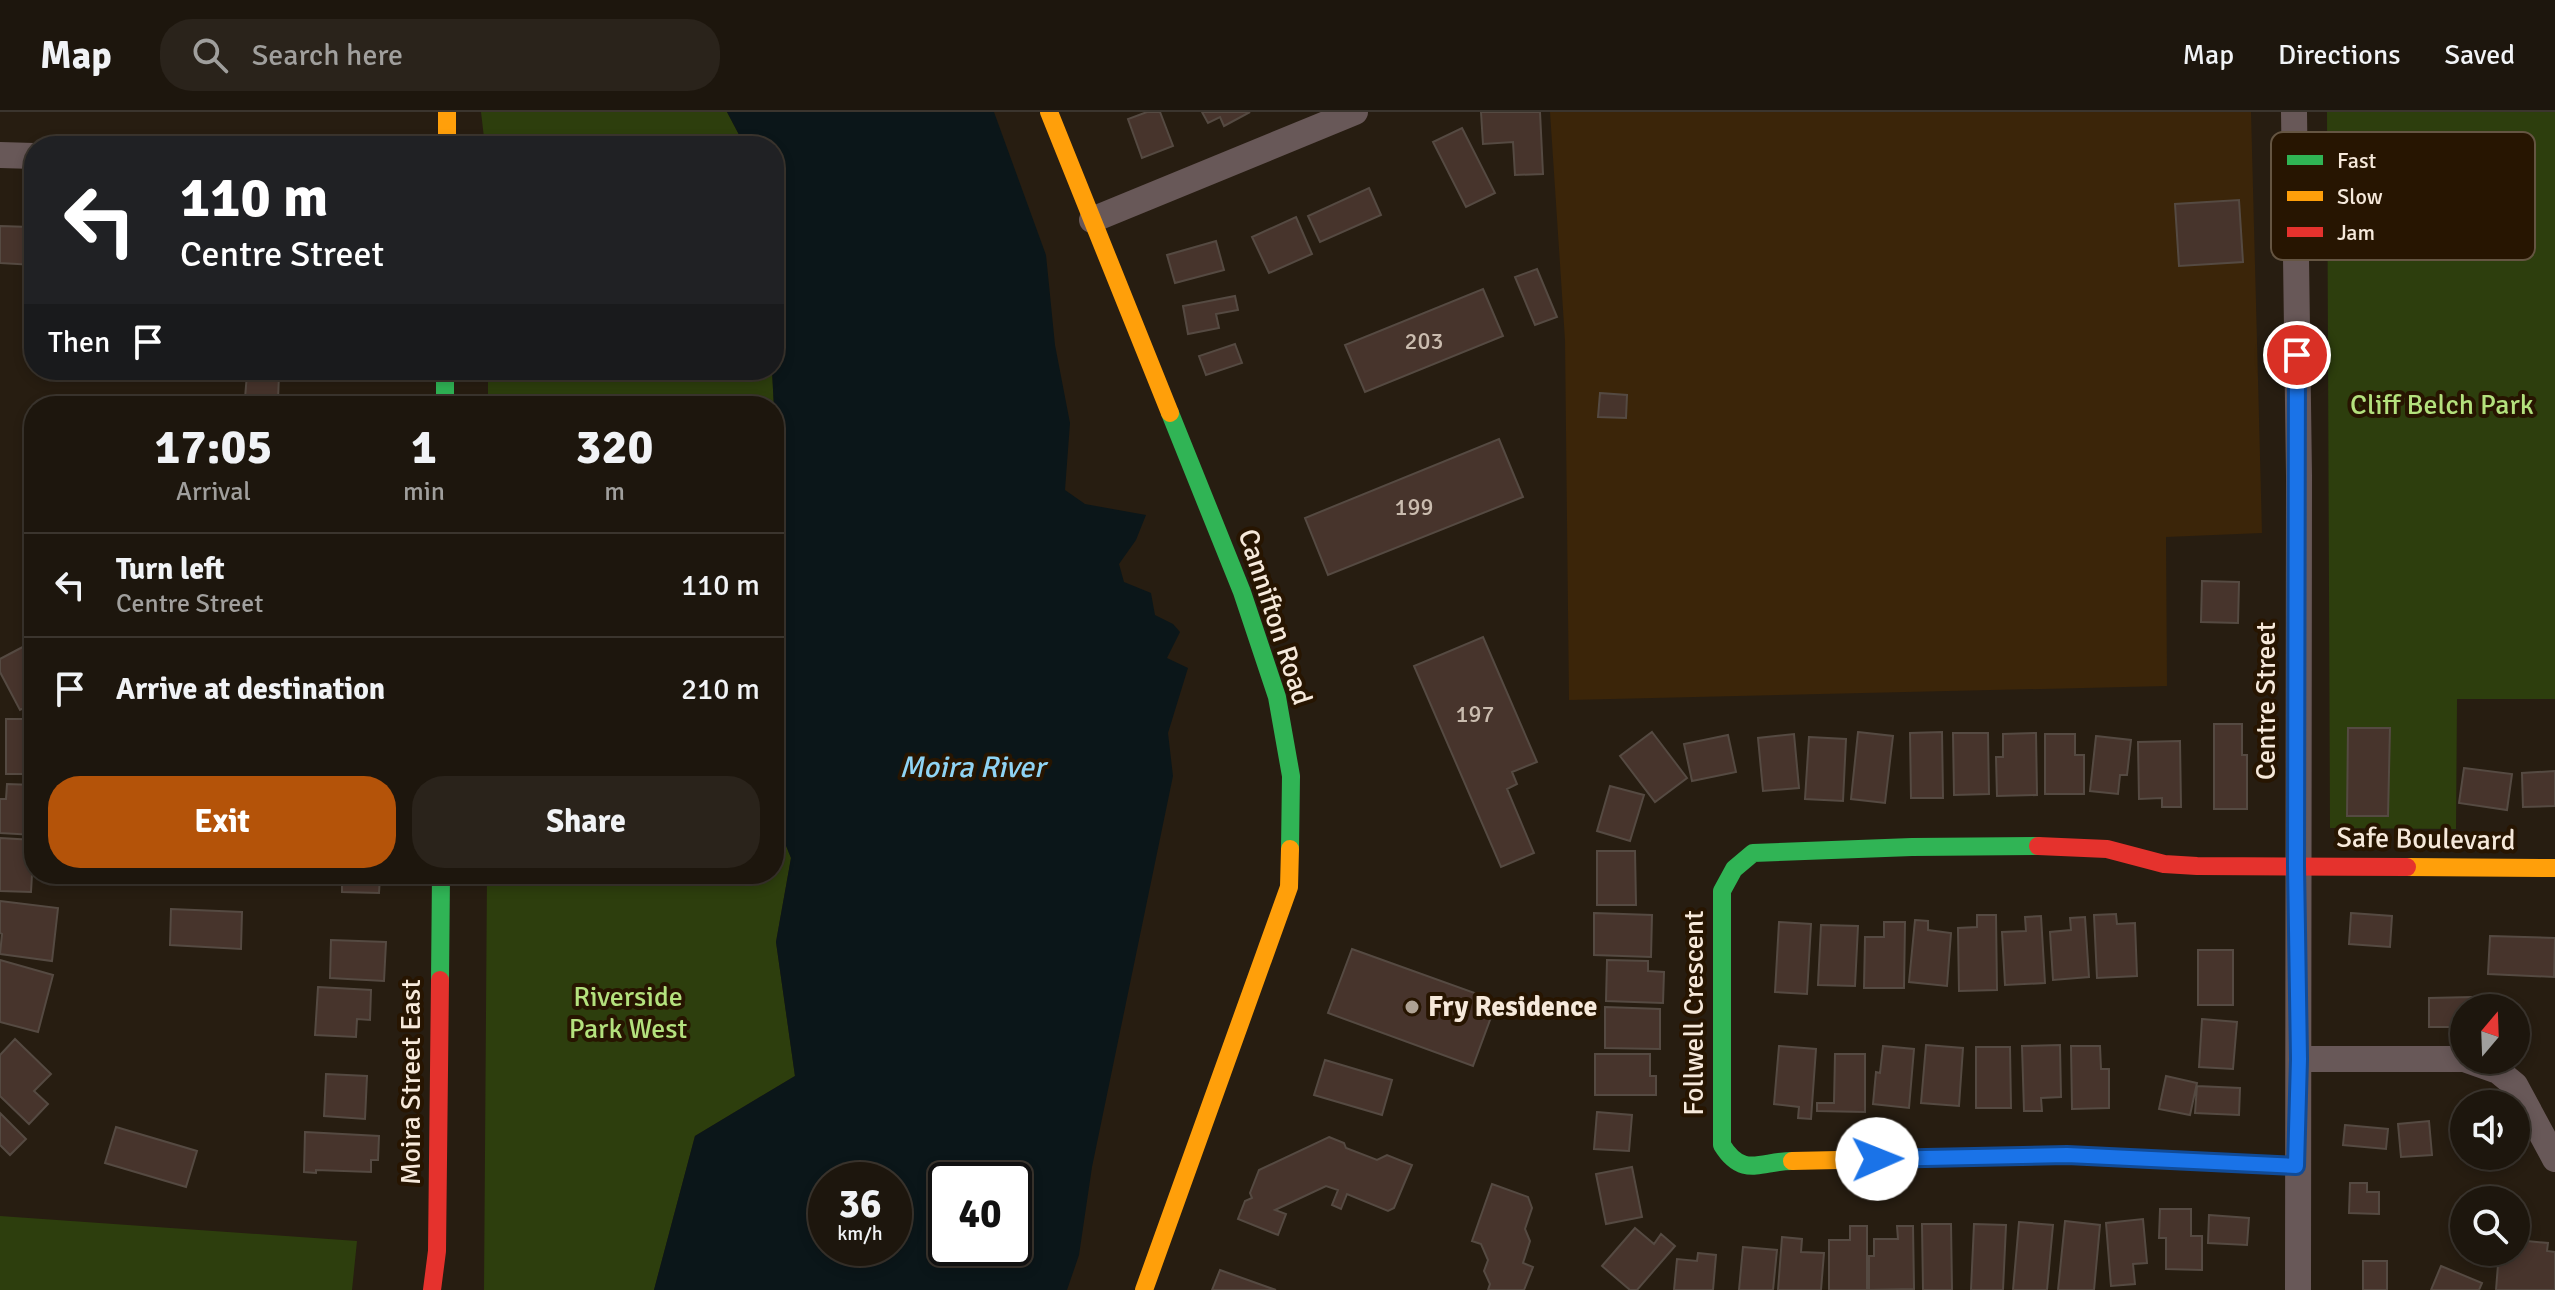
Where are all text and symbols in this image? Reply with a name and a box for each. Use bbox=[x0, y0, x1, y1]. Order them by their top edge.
search box bbox=[160, 19, 720, 91]
text: Map bbox=[40, 32, 112, 79]
icon: search bbox=[188, 33, 232, 77]
text: Search here bbox=[252, 37, 403, 74]
text: Map bbox=[2182, 38, 2234, 72]
text: Directions bbox=[2278, 38, 2400, 72]
text: Saved bbox=[2444, 38, 2515, 72]
legend bbox=[2271, 132, 2535, 260]
text: Fast bbox=[2337, 147, 2377, 174]
text: 110 m bbox=[180, 163, 328, 232]
icon: left bbox=[48, 168, 152, 272]
text: Slow bbox=[2337, 183, 2383, 210]
text: Jam bbox=[2337, 219, 2375, 246]
text: Centre Street bbox=[180, 232, 384, 277]
icon: arrive bbox=[126, 320, 170, 364]
pin bbox=[2263, 321, 2331, 389]
text: Then bbox=[48, 324, 110, 361]
house number: 203 bbox=[1405, 326, 1443, 356]
icon: arrive bbox=[2275, 333, 2319, 377]
park label: Cliff Belch Park bbox=[2350, 388, 2534, 422]
text: 17:05 bbox=[155, 418, 272, 477]
text: 1 bbox=[411, 418, 437, 477]
text: 320 bbox=[576, 418, 653, 477]
text: Arrival bbox=[176, 476, 251, 508]
text: min bbox=[403, 476, 445, 508]
text: m bbox=[604, 476, 625, 508]
house number: 199 bbox=[1395, 492, 1433, 522]
street label: Cannifton Road bbox=[1231, 525, 1319, 709]
text: Turn left bbox=[116, 551, 225, 588]
icon: left bbox=[48, 563, 92, 607]
text: 110 m bbox=[681, 567, 760, 604]
text: Centre Street bbox=[116, 588, 263, 620]
street label: Centre Street bbox=[2249, 621, 2283, 780]
icon: arrive bbox=[48, 667, 92, 711]
text: Arrive at destination bbox=[116, 671, 385, 708]
text: 210 m bbox=[681, 671, 760, 708]
house number: 197 bbox=[1456, 699, 1494, 729]
water label: Moira River bbox=[899, 749, 1049, 786]
button: Exit bbox=[48, 776, 396, 868]
button: Share bbox=[412, 776, 760, 868]
street label: Safe Boulevard bbox=[2336, 820, 2516, 858]
street label: Follwell Crescent bbox=[1677, 910, 1711, 1116]
street label: Moira Street East bbox=[394, 979, 428, 1185]
park label: Riverside Park West bbox=[569, 980, 688, 1046]
place label: Fry Residence bbox=[1428, 990, 1597, 1024]
north arrow bbox=[2450, 994, 2530, 1074]
map controls bbox=[2450, 994, 2530, 1266]
marker: Fry Residence bbox=[1403, 998, 1421, 1016]
button: sound bbox=[2450, 1090, 2530, 1170]
position arrow bbox=[1835, 1117, 1919, 1201]
speed limit sign: 40 bbox=[928, 1162, 1032, 1266]
text: 36 bbox=[838, 1179, 882, 1229]
button: search bbox=[2450, 1186, 2530, 1266]
text: km/h bbox=[837, 1221, 883, 1246]

